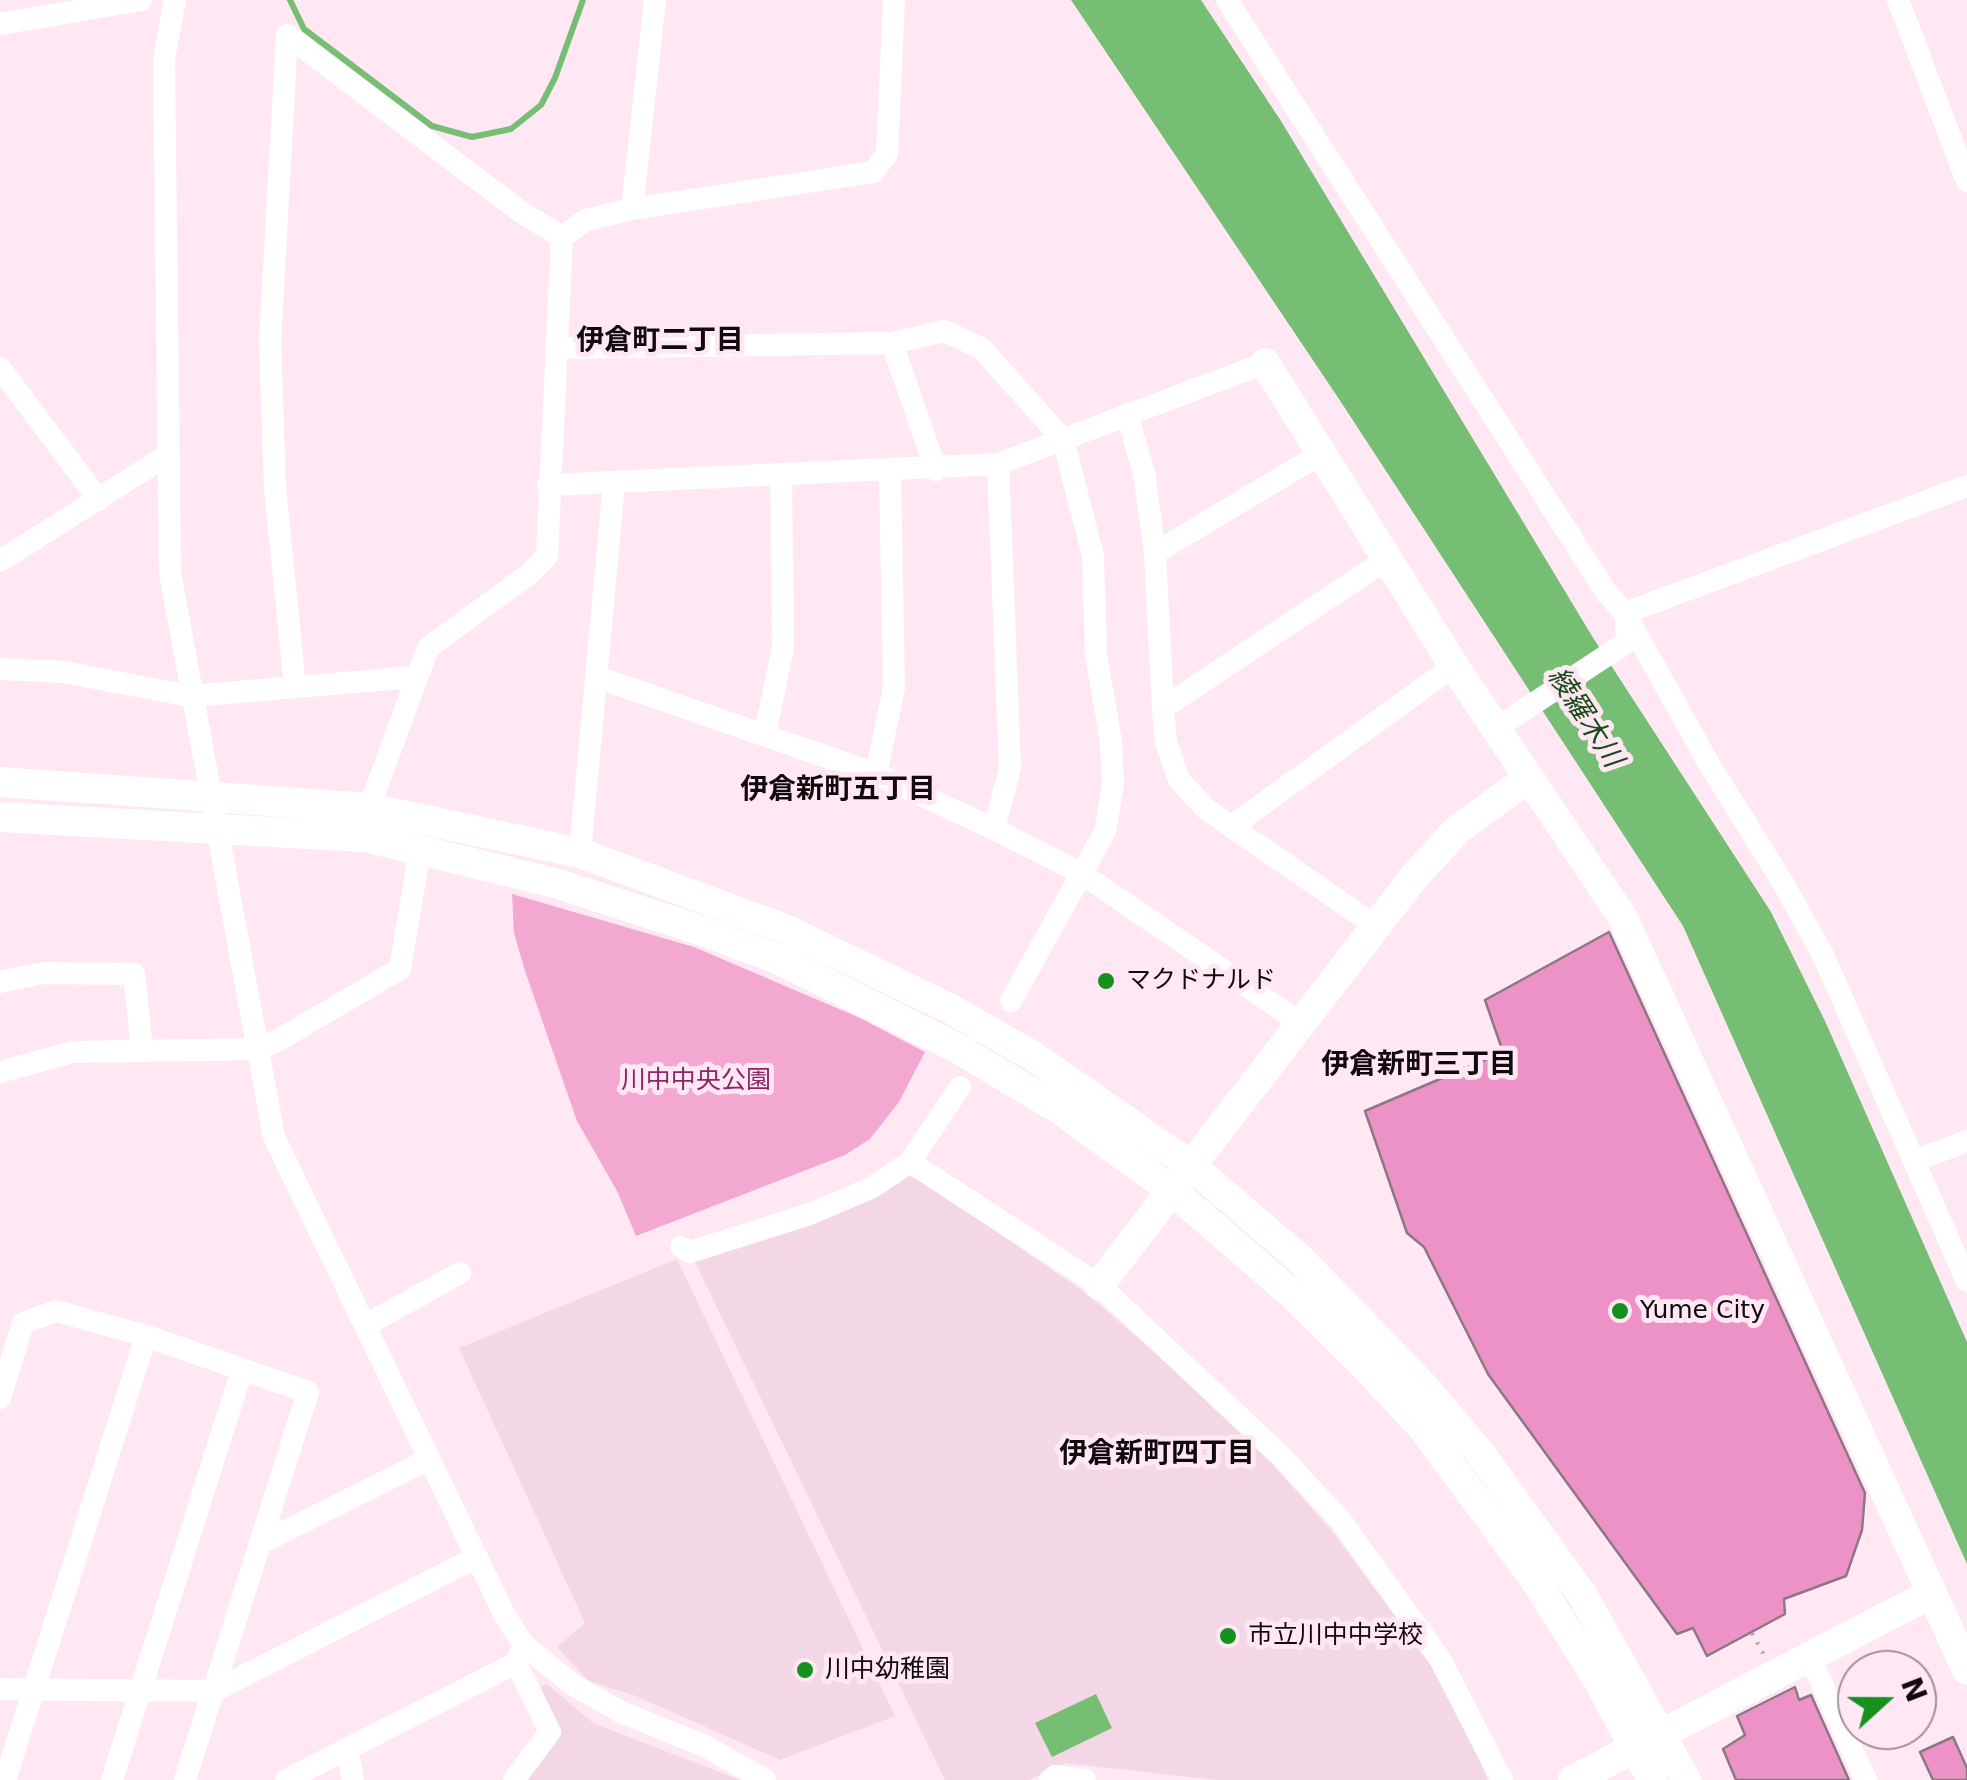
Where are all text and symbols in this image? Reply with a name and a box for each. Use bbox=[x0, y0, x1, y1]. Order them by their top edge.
district label: 伊倉町二丁目 bbox=[576, 325, 744, 359]
water label: 綾羅木川 bbox=[1539, 662, 1629, 774]
district label: 伊倉新町五丁目 bbox=[740, 774, 936, 808]
place label: マクドナルド bbox=[1126, 966, 1276, 996]
marker: マクドナルド bbox=[1095, 970, 1117, 992]
district label: 伊倉新町三丁目 bbox=[1321, 1049, 1517, 1083]
park label: 川中中央公園 bbox=[621, 1066, 771, 1096]
place label: Yume City bbox=[1640, 1296, 1765, 1326]
marker: Yume City bbox=[1609, 1300, 1631, 1322]
district label: 伊倉新町四丁目 bbox=[1059, 1438, 1255, 1472]
place label: 市立川中中学校 bbox=[1248, 1621, 1423, 1651]
marker: 市立川中中学校 bbox=[1217, 1625, 1239, 1647]
north arrow bbox=[1837, 1650, 1937, 1750]
place label: 川中幼稚園 bbox=[825, 1655, 950, 1685]
marker: 川中幼稚園 bbox=[794, 1659, 816, 1681]
text: N bbox=[1894, 1673, 1933, 1707]

